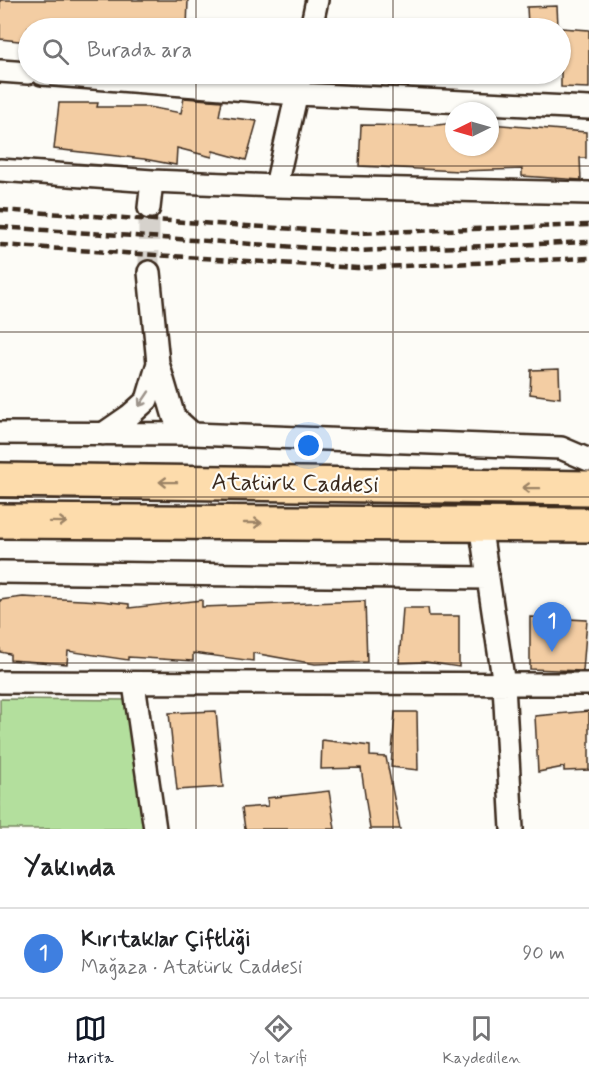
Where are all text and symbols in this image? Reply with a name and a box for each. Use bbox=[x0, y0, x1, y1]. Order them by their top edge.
search box bbox=[18, 18, 571, 84]
icon: search bbox=[39, 35, 72, 68]
text: Burada ara bbox=[87, 37, 192, 65]
north arrow bbox=[445, 102, 499, 156]
one-way arrow bbox=[137, 391, 150, 408]
your location bbox=[294, 431, 323, 460]
street label: Atatürk Caddesi bbox=[211, 467, 379, 501]
one-way arrow bbox=[158, 476, 178, 488]
one-way arrow bbox=[521, 482, 541, 494]
one-way arrow bbox=[48, 516, 68, 528]
one-way arrow bbox=[243, 517, 263, 529]
pin: 1 bbox=[532, 602, 572, 652]
text: Yakında bbox=[24, 851, 116, 885]
text: Kırıtaklar Çiftliği bbox=[81, 926, 251, 954]
text: 1 bbox=[39, 940, 48, 967]
text: 90 m bbox=[522, 940, 565, 967]
text: Mağaza · Atatürk Caddesi bbox=[81, 954, 302, 981]
tab: Harita bbox=[68, 1012, 114, 1069]
tab: Yol tarifi bbox=[249, 1012, 307, 1069]
tab: Kaydedilen bbox=[443, 1012, 521, 1069]

